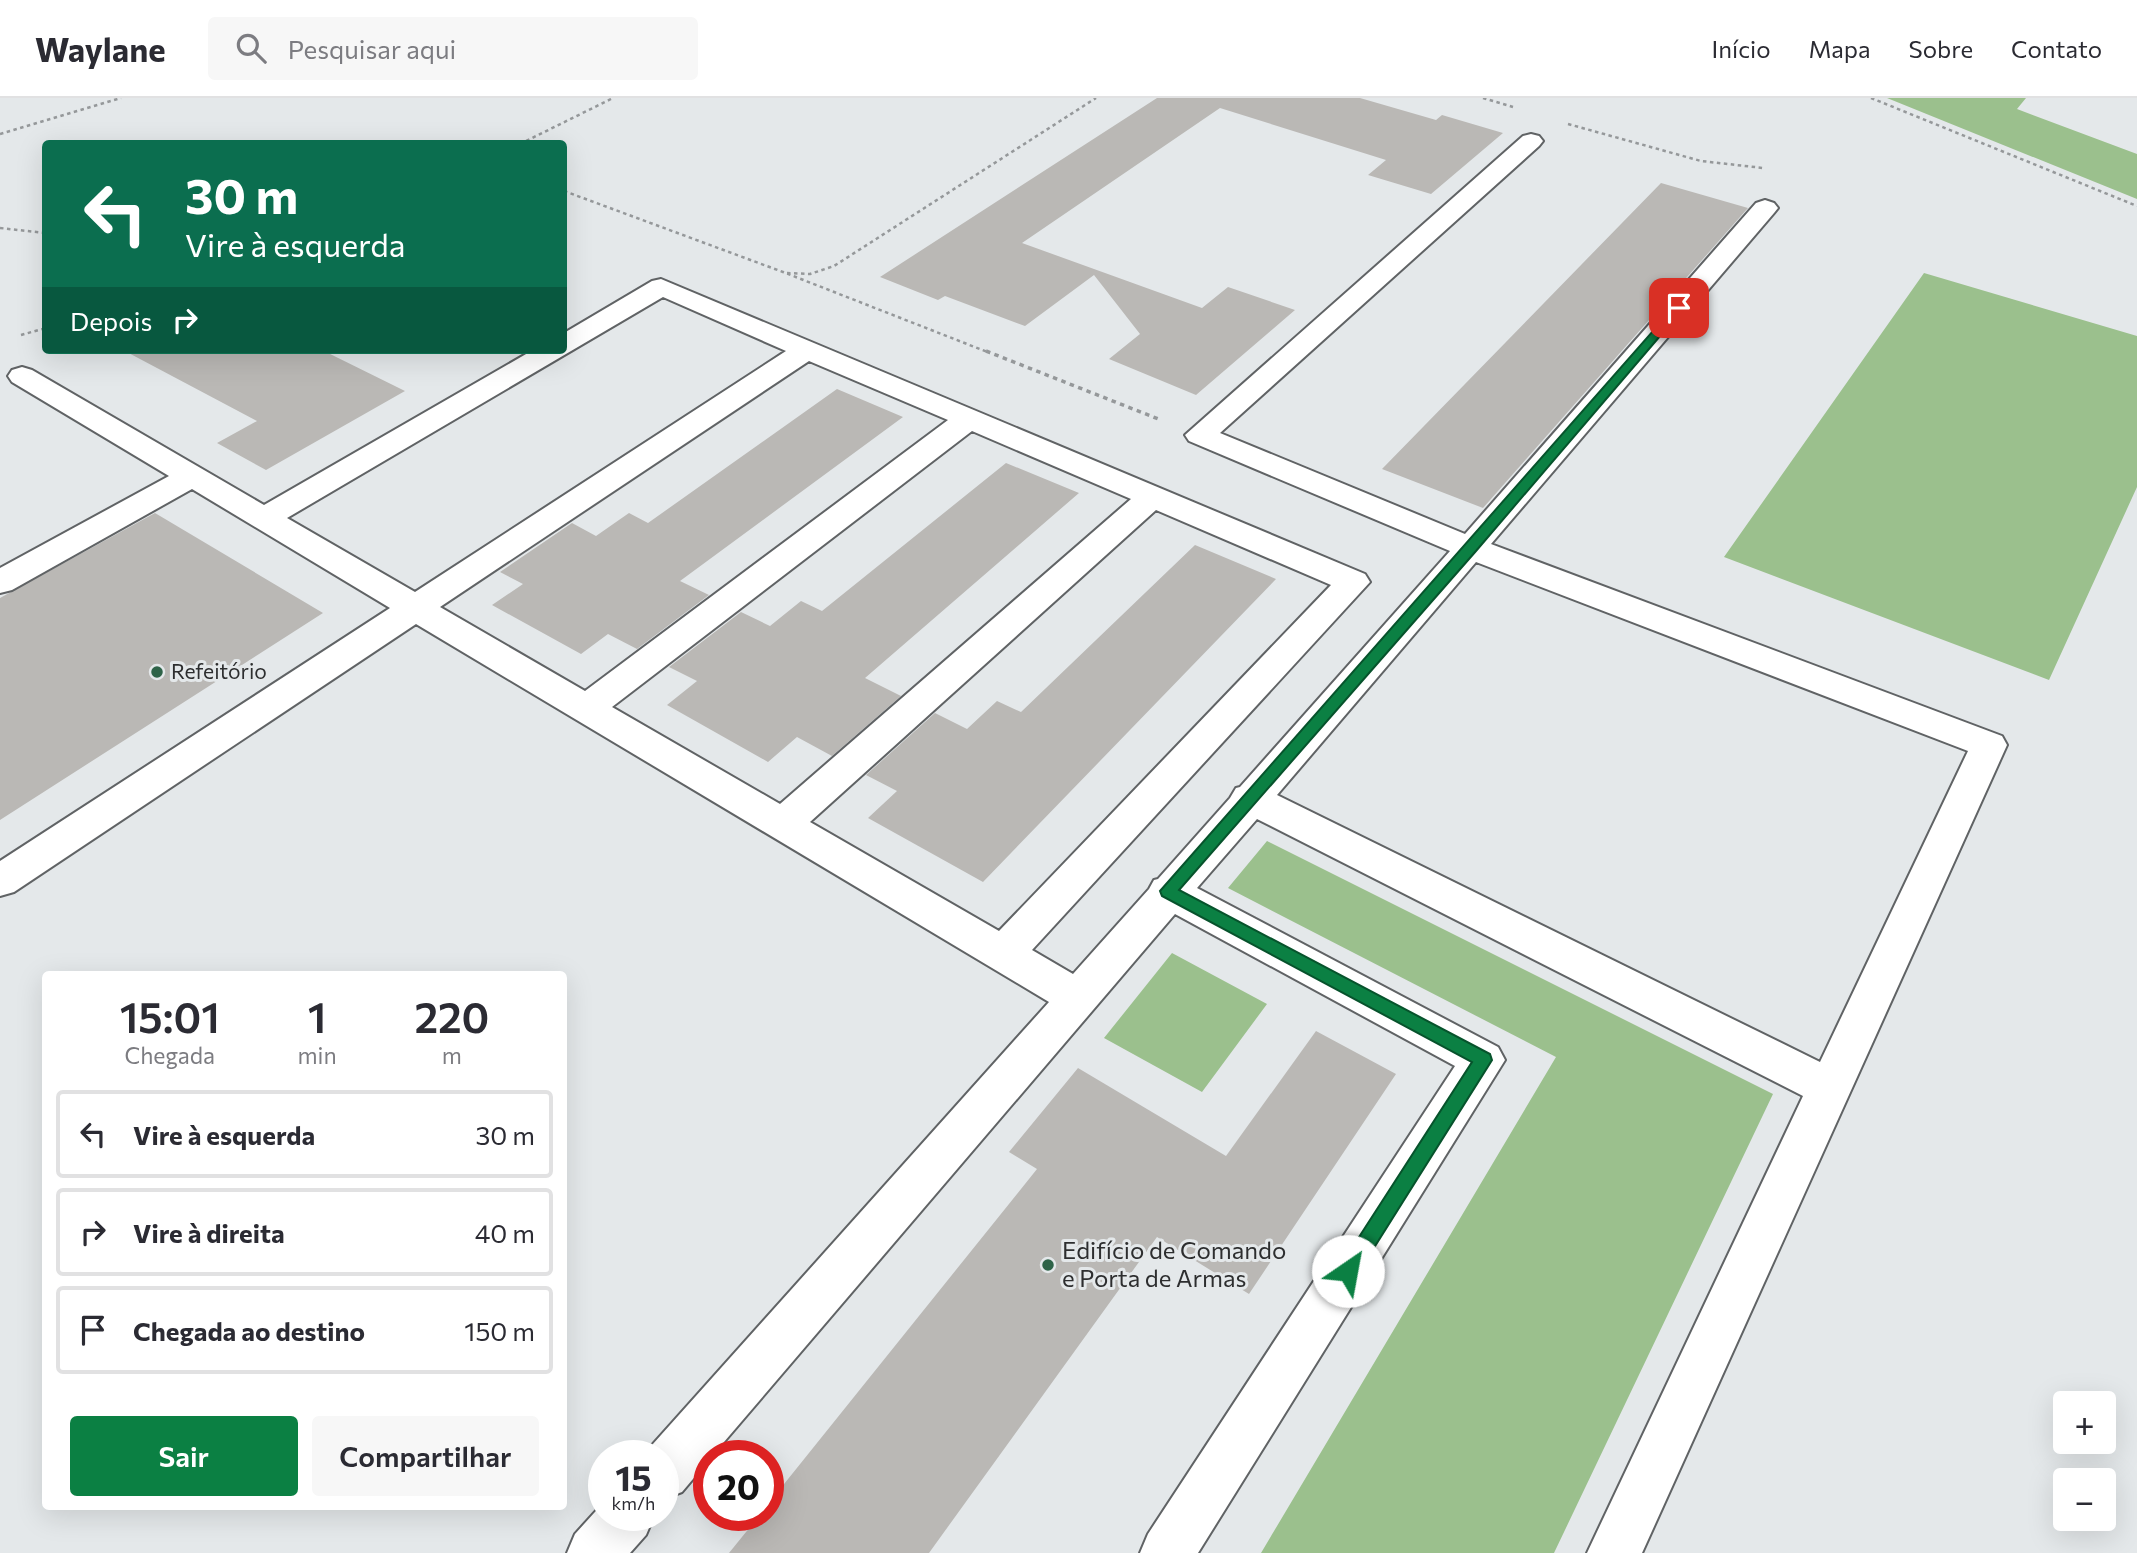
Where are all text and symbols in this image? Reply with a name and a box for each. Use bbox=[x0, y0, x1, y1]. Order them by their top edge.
search box bbox=[208, 17, 698, 80]
text: Waylane bbox=[35, 28, 166, 69]
icon: search bbox=[232, 29, 270, 67]
text: Pesquisar aqui bbox=[288, 33, 456, 64]
text: Início bbox=[1712, 34, 1771, 63]
text: Mapa bbox=[1809, 34, 1871, 63]
text: Sobre bbox=[1909, 34, 1973, 63]
text: Contato bbox=[2011, 34, 2102, 63]
text: 30 m bbox=[185, 164, 298, 224]
icon: left bbox=[70, 168, 161, 259]
text: Vire à esquerda bbox=[185, 224, 406, 264]
pin bbox=[1649, 278, 1709, 338]
icon: arrive bbox=[1660, 289, 1698, 327]
icon: right bbox=[166, 301, 204, 339]
text: Depois bbox=[70, 305, 152, 336]
place label: Refeitório bbox=[171, 658, 267, 683]
marker: Refeitório bbox=[149, 664, 165, 680]
text: 15:01 bbox=[120, 990, 220, 1042]
text: 1 bbox=[308, 990, 326, 1042]
text: 220 bbox=[414, 990, 489, 1042]
text: Chegada bbox=[124, 1041, 215, 1069]
text: min bbox=[298, 1041, 337, 1069]
text: m bbox=[442, 1041, 462, 1069]
icon: left bbox=[74, 1115, 112, 1153]
text: Vire à esquerda bbox=[133, 1119, 315, 1150]
text: 30 m bbox=[476, 1119, 535, 1150]
icon: right bbox=[74, 1213, 112, 1251]
text: Vire à direita bbox=[133, 1217, 285, 1248]
text: 40 m bbox=[475, 1217, 535, 1248]
position arrow bbox=[1311, 1234, 1385, 1308]
place label: Edifício de Comando e Porta de Armas bbox=[1062, 1235, 1286, 1292]
marker: Edifício de Comando e Porta de Armas bbox=[1040, 1257, 1056, 1273]
icon: arrive bbox=[74, 1311, 112, 1349]
text: Chegada ao destino bbox=[133, 1315, 365, 1346]
text: 150 m bbox=[464, 1315, 535, 1346]
map controls bbox=[2053, 1391, 2116, 1531]
button: + bbox=[2053, 1391, 2116, 1454]
button: Sair bbox=[70, 1416, 298, 1496]
button: Compartilhar bbox=[312, 1416, 539, 1496]
speed limit sign: 20 bbox=[693, 1440, 784, 1531]
text: 15 bbox=[615, 1455, 652, 1498]
button: − bbox=[2053, 1468, 2116, 1531]
text: km/h bbox=[612, 1492, 655, 1514]

